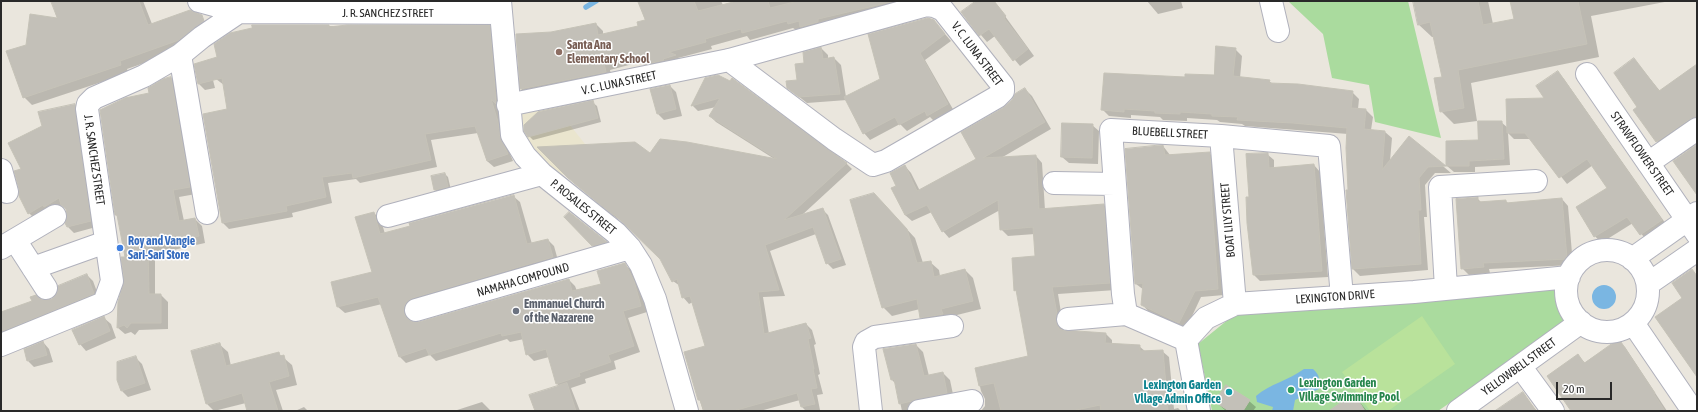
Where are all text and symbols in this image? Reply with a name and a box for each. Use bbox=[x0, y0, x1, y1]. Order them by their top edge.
street label: J. R. SANCHEZ STREET bbox=[342, 6, 434, 20]
street label: V. C. LUNA STREET bbox=[948, 19, 1006, 89]
place label: Santa Ana Elementary School bbox=[567, 38, 649, 66]
marker: Santa Ana Elementary School bbox=[554, 47, 564, 57]
street label: V. C. LUNA STREET bbox=[580, 68, 658, 98]
street label: STRAWFLOWER STREET bbox=[1607, 109, 1677, 199]
street label: J. R. SANCHEZ STREET bbox=[81, 114, 107, 206]
street label: BLUEBELL STREET bbox=[1132, 124, 1208, 142]
street label: P. ROSALES STREET bbox=[547, 176, 619, 238]
street label: BOAT LILY STREET bbox=[1218, 182, 1238, 258]
place label: Roy and Vangie Sari-Sari Store bbox=[128, 234, 195, 262]
marker: Roy and Vangie Sari-Sari Store bbox=[115, 243, 125, 253]
street label: NAMAHA COMPOUND bbox=[475, 260, 571, 300]
street label: LEXINGTON DRIVE bbox=[1295, 287, 1375, 307]
place label: Emmanuel Church of the Nazarene bbox=[524, 297, 605, 325]
marker: Emmanuel Church of the Nazarene bbox=[511, 306, 521, 316]
street label: YELLOWBELL STREET bbox=[1479, 335, 1559, 399]
scale bar bbox=[1558, 374, 1614, 400]
place label: Lexington Garden Village Swimming Pool bbox=[1299, 376, 1399, 404]
place label: Lexington Garden Vllage Admin Office bbox=[1135, 378, 1221, 406]
text: 20 m bbox=[1563, 382, 1585, 396]
marker: Lexington Garden Village Swimming Pool bbox=[1286, 385, 1296, 395]
marker: Lexington Garden Vllage Admin Office bbox=[1224, 387, 1234, 397]

